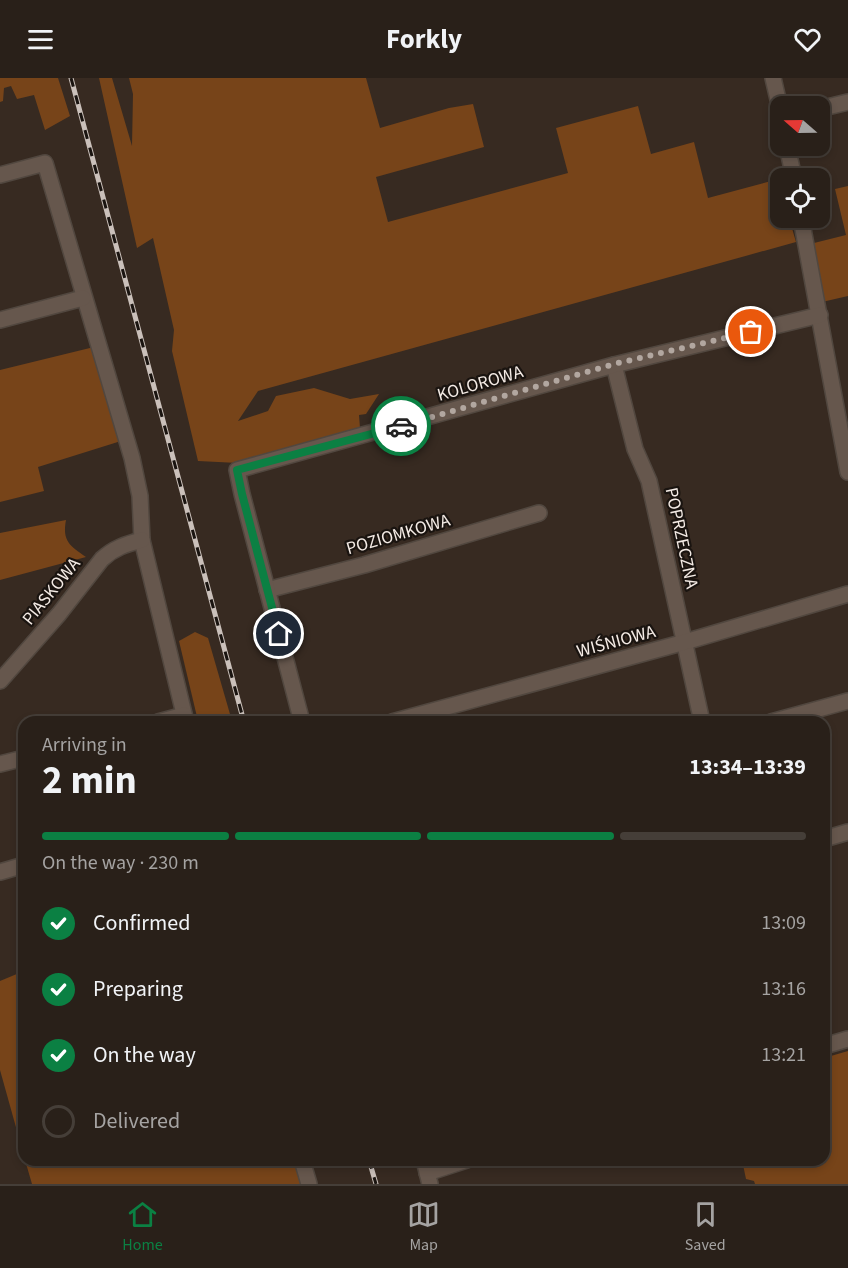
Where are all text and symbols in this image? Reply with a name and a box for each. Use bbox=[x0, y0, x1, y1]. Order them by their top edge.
text: Forkly bbox=[386, 20, 462, 59]
icon: menu bbox=[24, 23, 57, 56]
icon: heart bbox=[791, 23, 824, 56]
north arrow bbox=[770, 96, 830, 156]
map controls bbox=[770, 96, 830, 228]
button: locate bbox=[770, 168, 830, 228]
pin bbox=[725, 306, 776, 357]
icon: bag bbox=[734, 315, 767, 348]
street label: KOLOROWA bbox=[434, 359, 526, 408]
courier bbox=[371, 396, 431, 456]
icon: car bbox=[385, 410, 418, 443]
street label: POPRZECZNA bbox=[659, 485, 704, 591]
street label: POZIOMKOWA bbox=[343, 508, 453, 561]
street label: PIASKOWA bbox=[16, 552, 86, 630]
pin bbox=[253, 608, 304, 659]
icon: home bbox=[262, 617, 295, 650]
street label: WIŚNIOWA bbox=[574, 619, 659, 664]
text: Arriving in bbox=[42, 731, 127, 759]
text: 13:34–13:39 bbox=[689, 751, 806, 783]
text: 2 min bbox=[42, 753, 137, 809]
text: On the way · 230 m bbox=[42, 849, 199, 877]
icon: check bbox=[42, 907, 75, 940]
text: Confirmed bbox=[93, 907, 190, 939]
text: 13:09 bbox=[761, 909, 806, 937]
icon: check bbox=[42, 973, 75, 1006]
text: Preparing bbox=[93, 973, 183, 1005]
text: 13:16 bbox=[761, 975, 806, 1003]
icon: check bbox=[42, 1039, 75, 1072]
text: On the way bbox=[93, 1039, 196, 1071]
text: 13:21 bbox=[761, 1041, 806, 1069]
text: Delivered bbox=[93, 1105, 180, 1137]
tab: Home bbox=[122, 1198, 163, 1256]
tab: Map bbox=[407, 1198, 440, 1256]
tab: Saved bbox=[685, 1198, 726, 1256]

